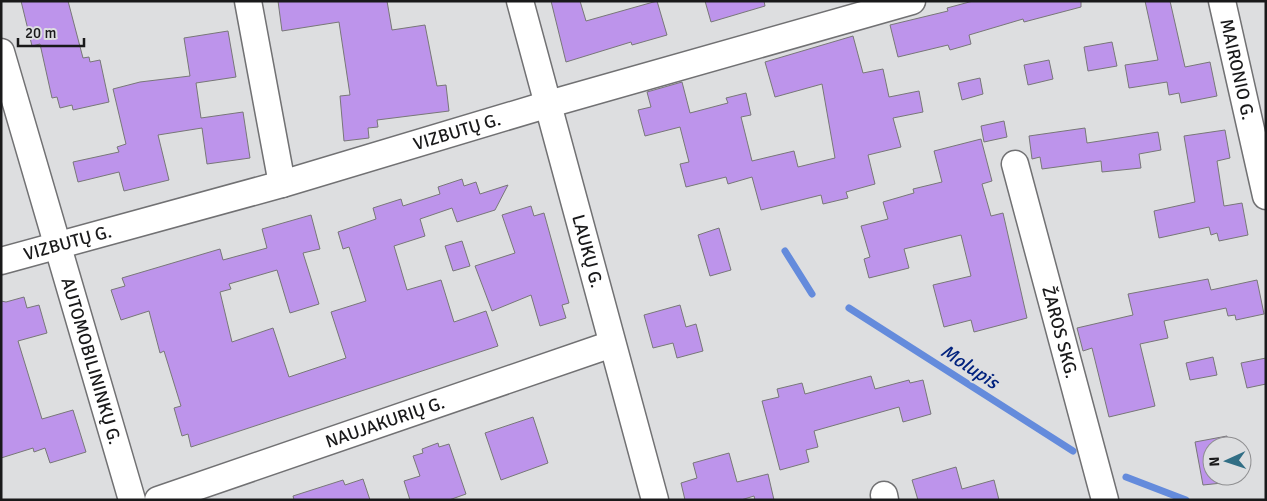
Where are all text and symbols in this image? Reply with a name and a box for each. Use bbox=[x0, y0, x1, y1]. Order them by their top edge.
scale bar bbox=[18, 15, 84, 47]
street label: MAIRONIO G. bbox=[1215, 17, 1259, 122]
text: 20 m bbox=[25, 24, 56, 42]
street label: VIZBUTŲ G. bbox=[411, 108, 503, 155]
street label: LAUKŲ G. bbox=[567, 212, 608, 290]
street label: VIZBUTŲ G. bbox=[21, 220, 114, 265]
street label: AUTOMOBILININKŲ G. bbox=[57, 275, 126, 447]
street label: ŽAROS SKG. bbox=[1037, 284, 1083, 381]
water label: Molupis bbox=[936, 339, 1004, 395]
street label: NAUJAKURIŲ G. bbox=[323, 391, 447, 453]
north arrow bbox=[1202, 436, 1252, 486]
text: N bbox=[1206, 456, 1223, 467]

